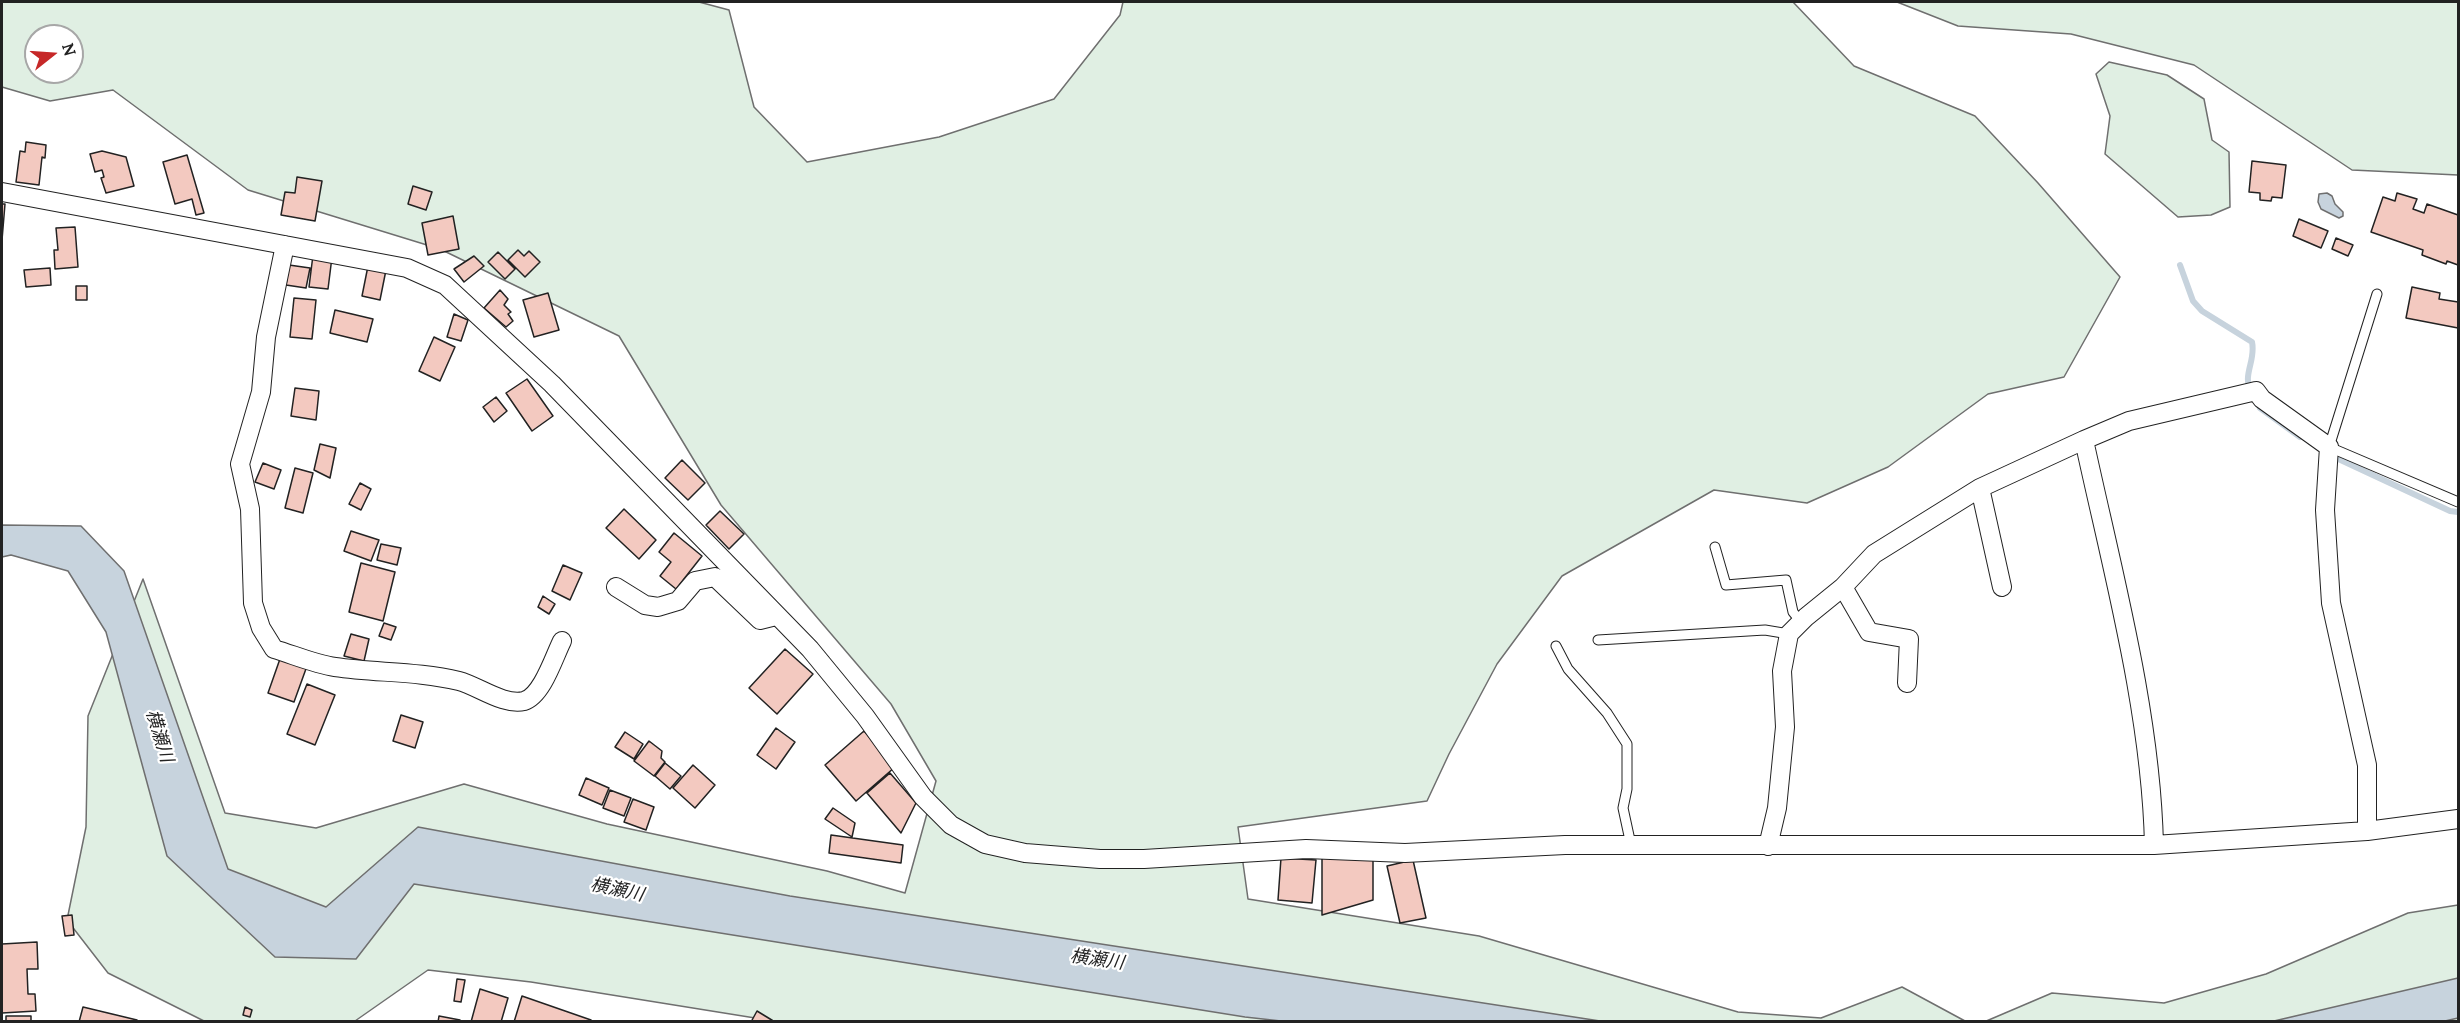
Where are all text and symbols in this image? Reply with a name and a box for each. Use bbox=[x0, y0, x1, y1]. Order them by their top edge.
north arrow bbox=[24, 24, 84, 84]
text: N bbox=[58, 40, 81, 58]
water label: 横瀬川 bbox=[141, 707, 177, 765]
water label: 横瀬川 bbox=[588, 874, 646, 906]
water label: 横瀬川 bbox=[1069, 946, 1125, 974]

